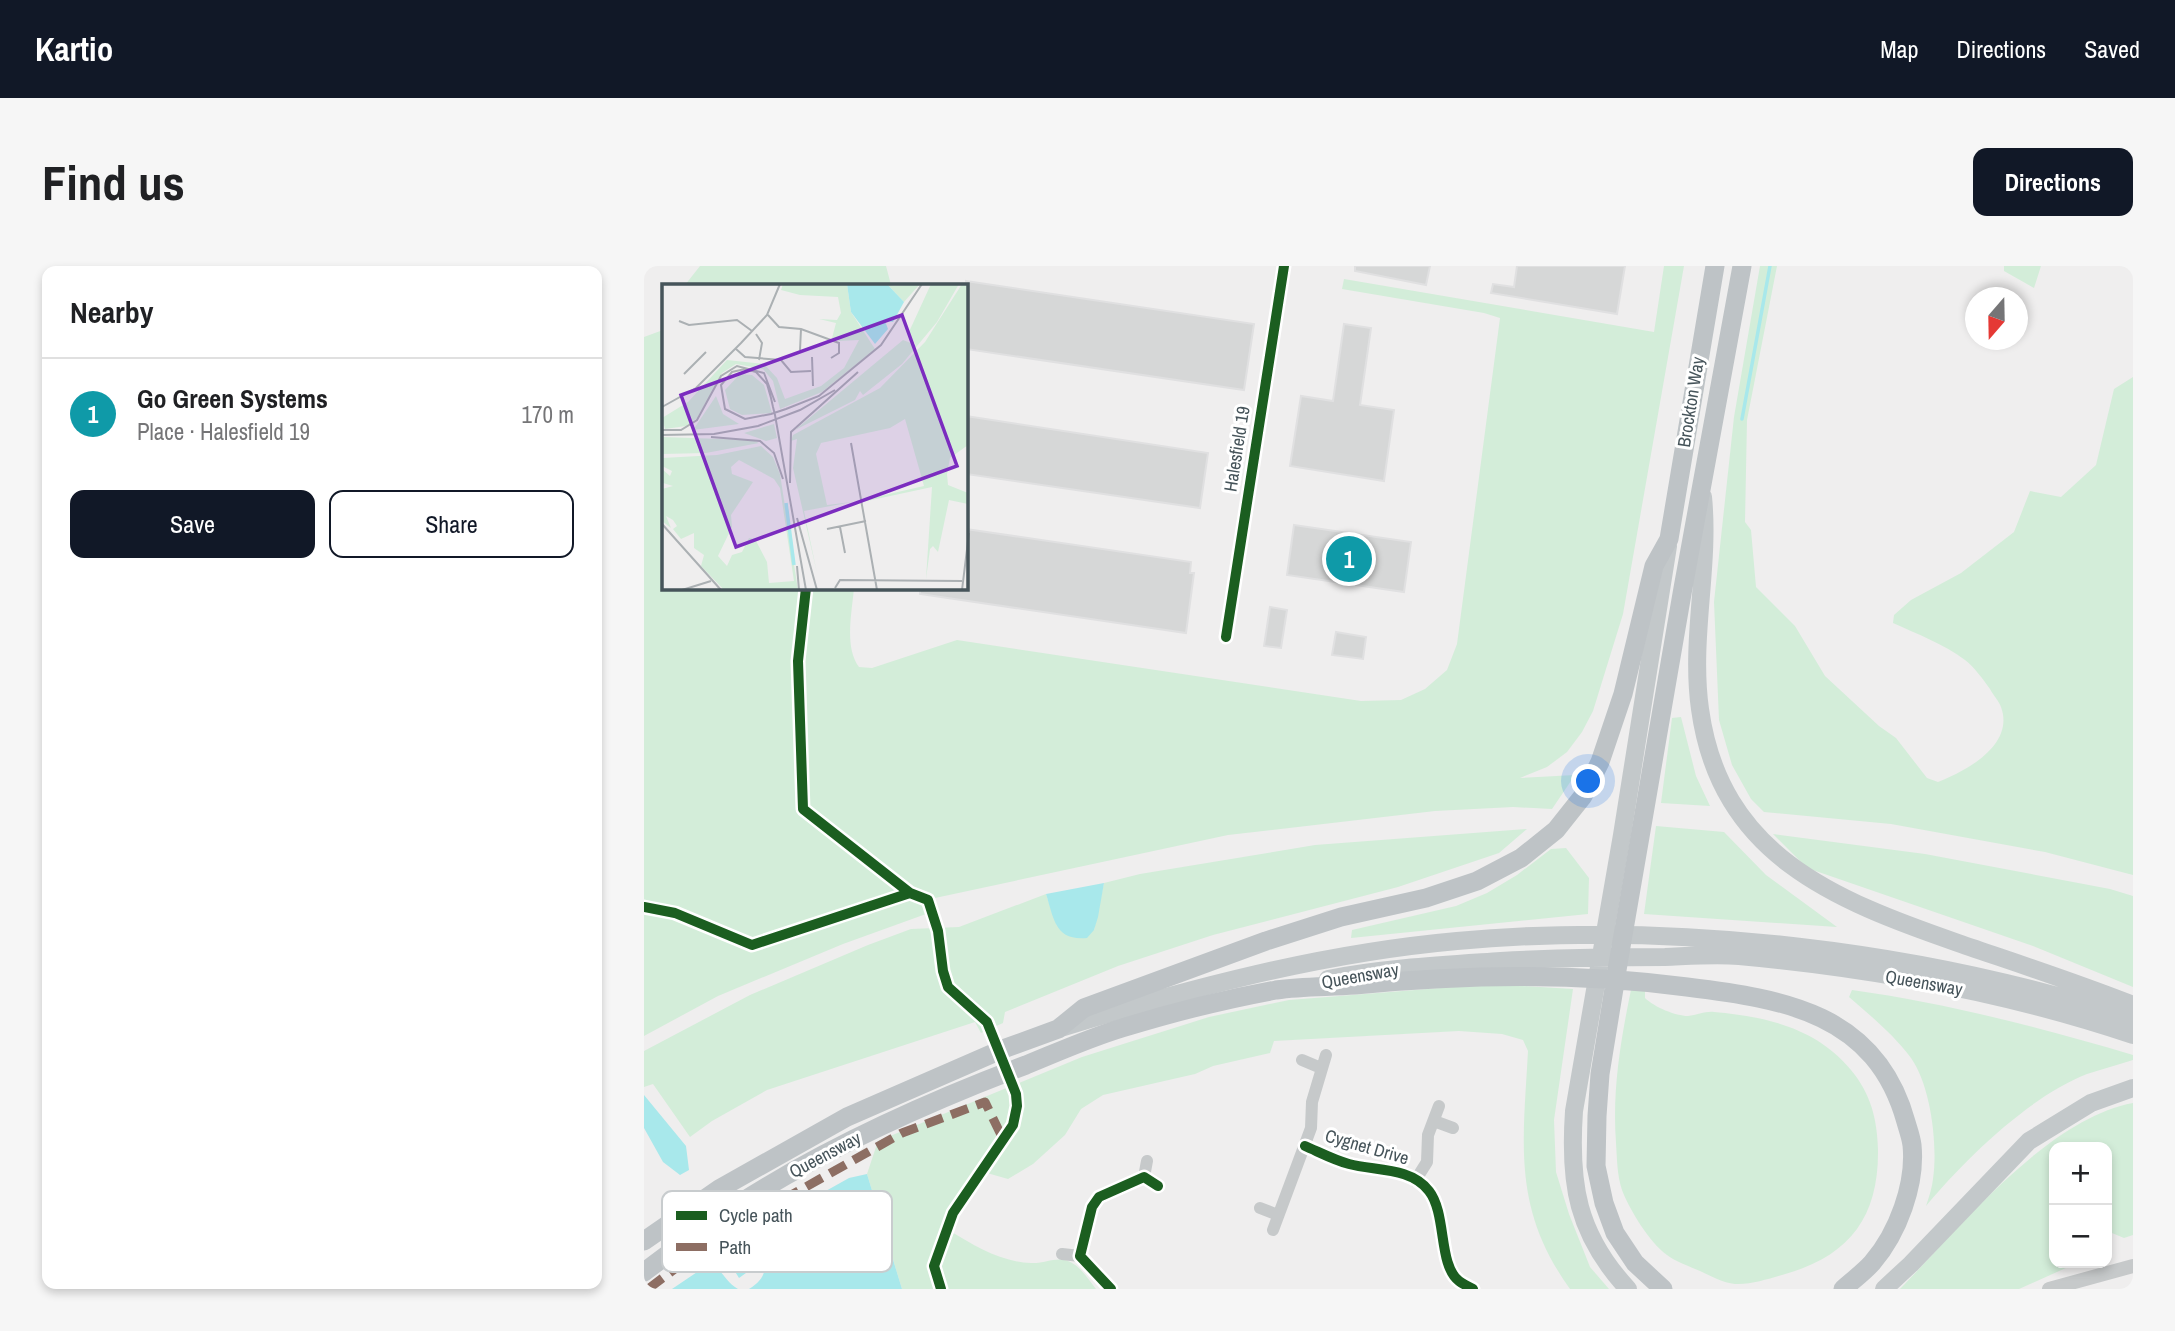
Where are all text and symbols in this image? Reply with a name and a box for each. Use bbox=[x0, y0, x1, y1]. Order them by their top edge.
text: Kartio bbox=[35, 27, 113, 71]
text: Map bbox=[1880, 33, 1918, 65]
text: Directions bbox=[1956, 33, 2046, 65]
text: Saved bbox=[2084, 33, 2140, 65]
button: Directions bbox=[1973, 148, 2133, 216]
text: Find us bbox=[42, 149, 185, 215]
inset map bbox=[662, 284, 968, 590]
north arrow bbox=[1965, 287, 2028, 350]
text: Nearby bbox=[70, 292, 153, 332]
street label: Brockton Way bbox=[1671, 354, 1710, 449]
text: Go Green Systems bbox=[137, 381, 328, 416]
text: 1 bbox=[88, 399, 98, 430]
text: 170 m bbox=[522, 399, 574, 430]
street label: Halesfield 19 bbox=[1217, 404, 1256, 493]
text: Place · Halesfield 19 bbox=[137, 416, 310, 447]
button: Save bbox=[70, 490, 315, 558]
button: Share bbox=[329, 490, 574, 558]
pin: 1 bbox=[1326, 533, 1372, 585]
your location bbox=[1571, 764, 1605, 798]
street label: Queensway bbox=[1319, 956, 1401, 995]
street label: Queensway bbox=[1884, 963, 1965, 1002]
street label: Cygnet Drive bbox=[1322, 1123, 1412, 1170]
street label: Queensway bbox=[784, 1125, 866, 1184]
map controls bbox=[2049, 1142, 2112, 1268]
button: + bbox=[2049, 1142, 2112, 1205]
legend bbox=[662, 1191, 892, 1272]
text: Cycle path bbox=[719, 1202, 793, 1228]
button: − bbox=[2049, 1205, 2112, 1268]
text: Path bbox=[719, 1234, 751, 1260]

